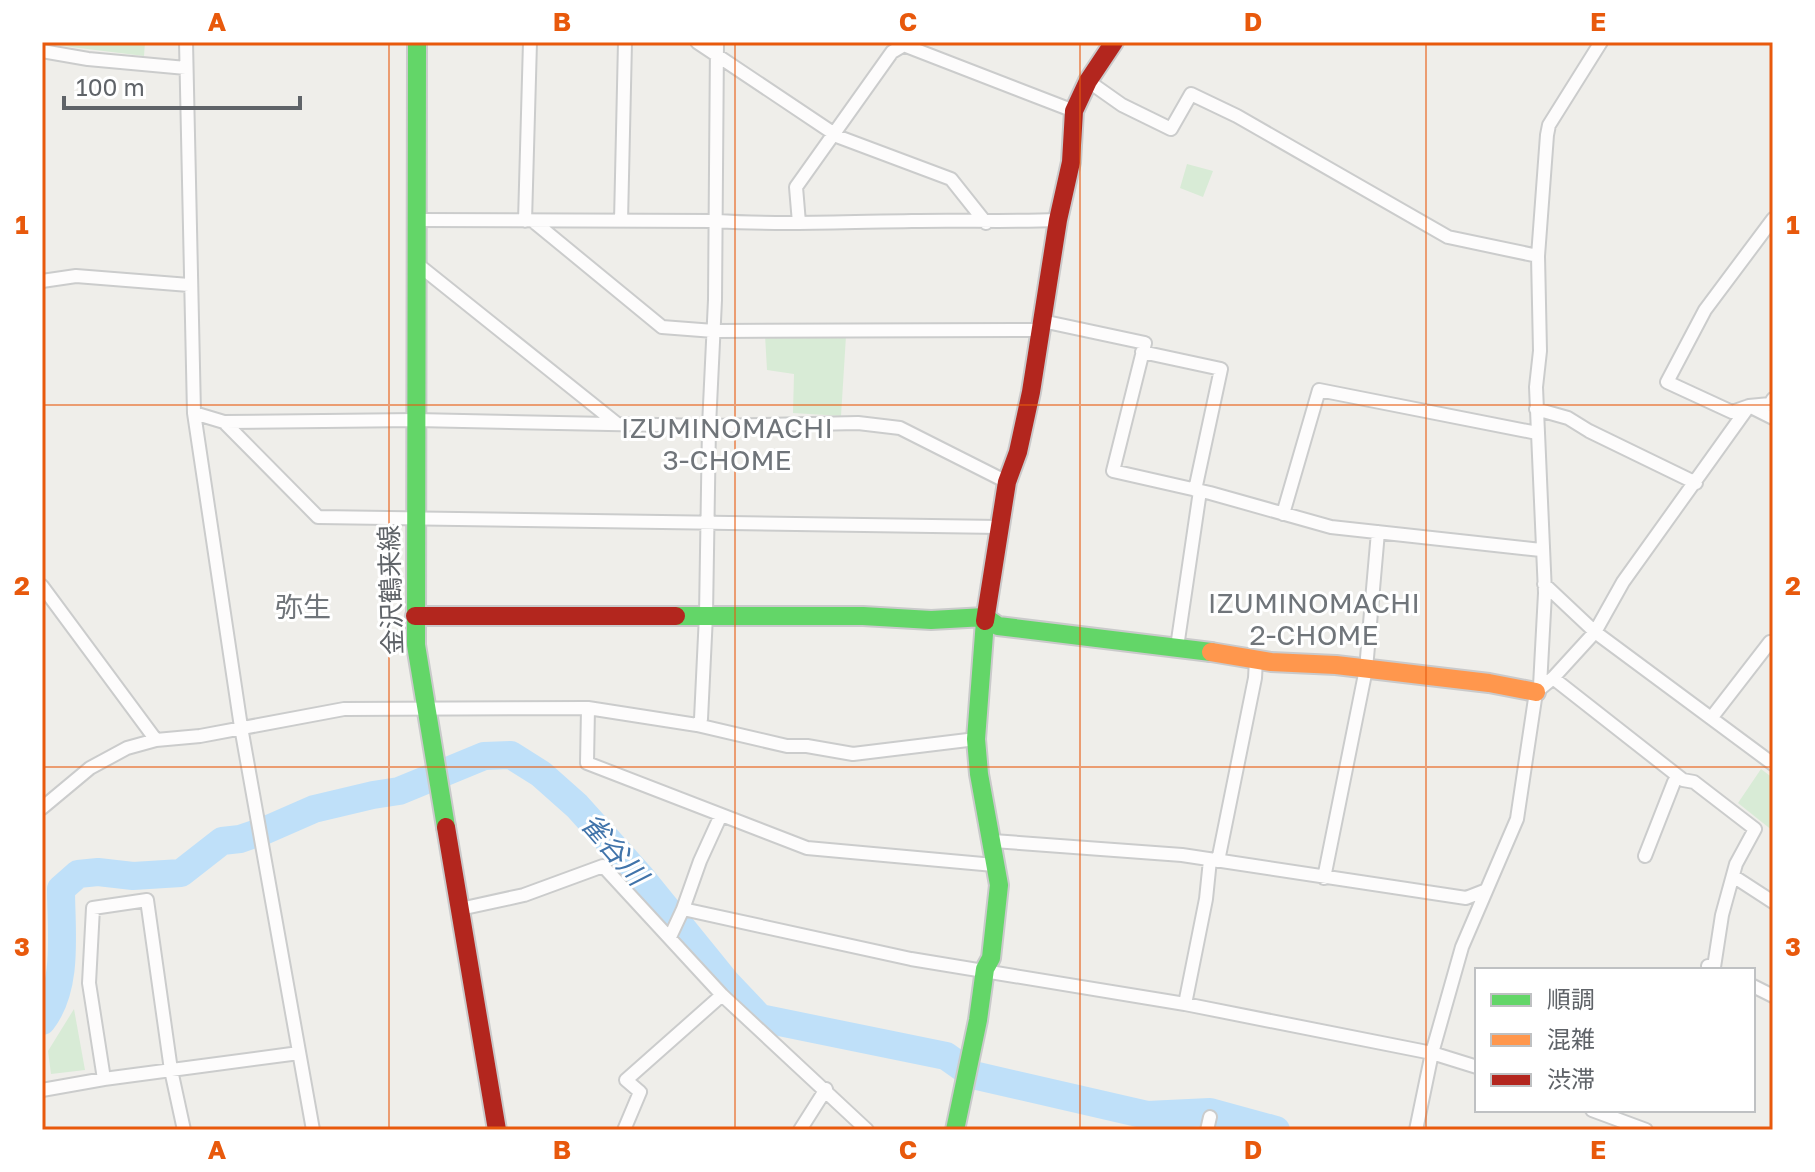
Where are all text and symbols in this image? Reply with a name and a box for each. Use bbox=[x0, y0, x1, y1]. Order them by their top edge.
text: A bbox=[208, 6, 227, 37]
text: B bbox=[553, 6, 571, 37]
text: C bbox=[899, 6, 917, 37]
text: D bbox=[1244, 6, 1262, 37]
text: E bbox=[1590, 6, 1606, 37]
scale bar bbox=[64, 60, 300, 110]
text: 100 m bbox=[76, 72, 145, 101]
text: 1 bbox=[15, 209, 29, 240]
text: 1 bbox=[1786, 209, 1800, 240]
district label: IZUMINOMACHI 3-CHOME bbox=[621, 411, 833, 476]
street label: 金沢鶴来線 bbox=[373, 525, 408, 656]
text: 2 bbox=[14, 570, 30, 601]
text: 2 bbox=[1785, 570, 1801, 601]
district label: IZUMINOMACHI 2-CHOME bbox=[1208, 586, 1420, 651]
district label: 弥生 bbox=[275, 590, 331, 623]
water label: 雀谷川 bbox=[574, 806, 656, 893]
text: 3 bbox=[14, 931, 30, 962]
text: 3 bbox=[1785, 931, 1801, 962]
legend bbox=[1475, 968, 1755, 1112]
text: 順調 bbox=[1547, 984, 1595, 1013]
text: 混雑 bbox=[1547, 1024, 1595, 1053]
text: 渋滞 bbox=[1547, 1064, 1595, 1093]
text: A bbox=[208, 1134, 227, 1165]
text: B bbox=[553, 1134, 571, 1165]
text: C bbox=[899, 1134, 917, 1165]
text: D bbox=[1244, 1134, 1262, 1165]
text: E bbox=[1590, 1134, 1606, 1165]

